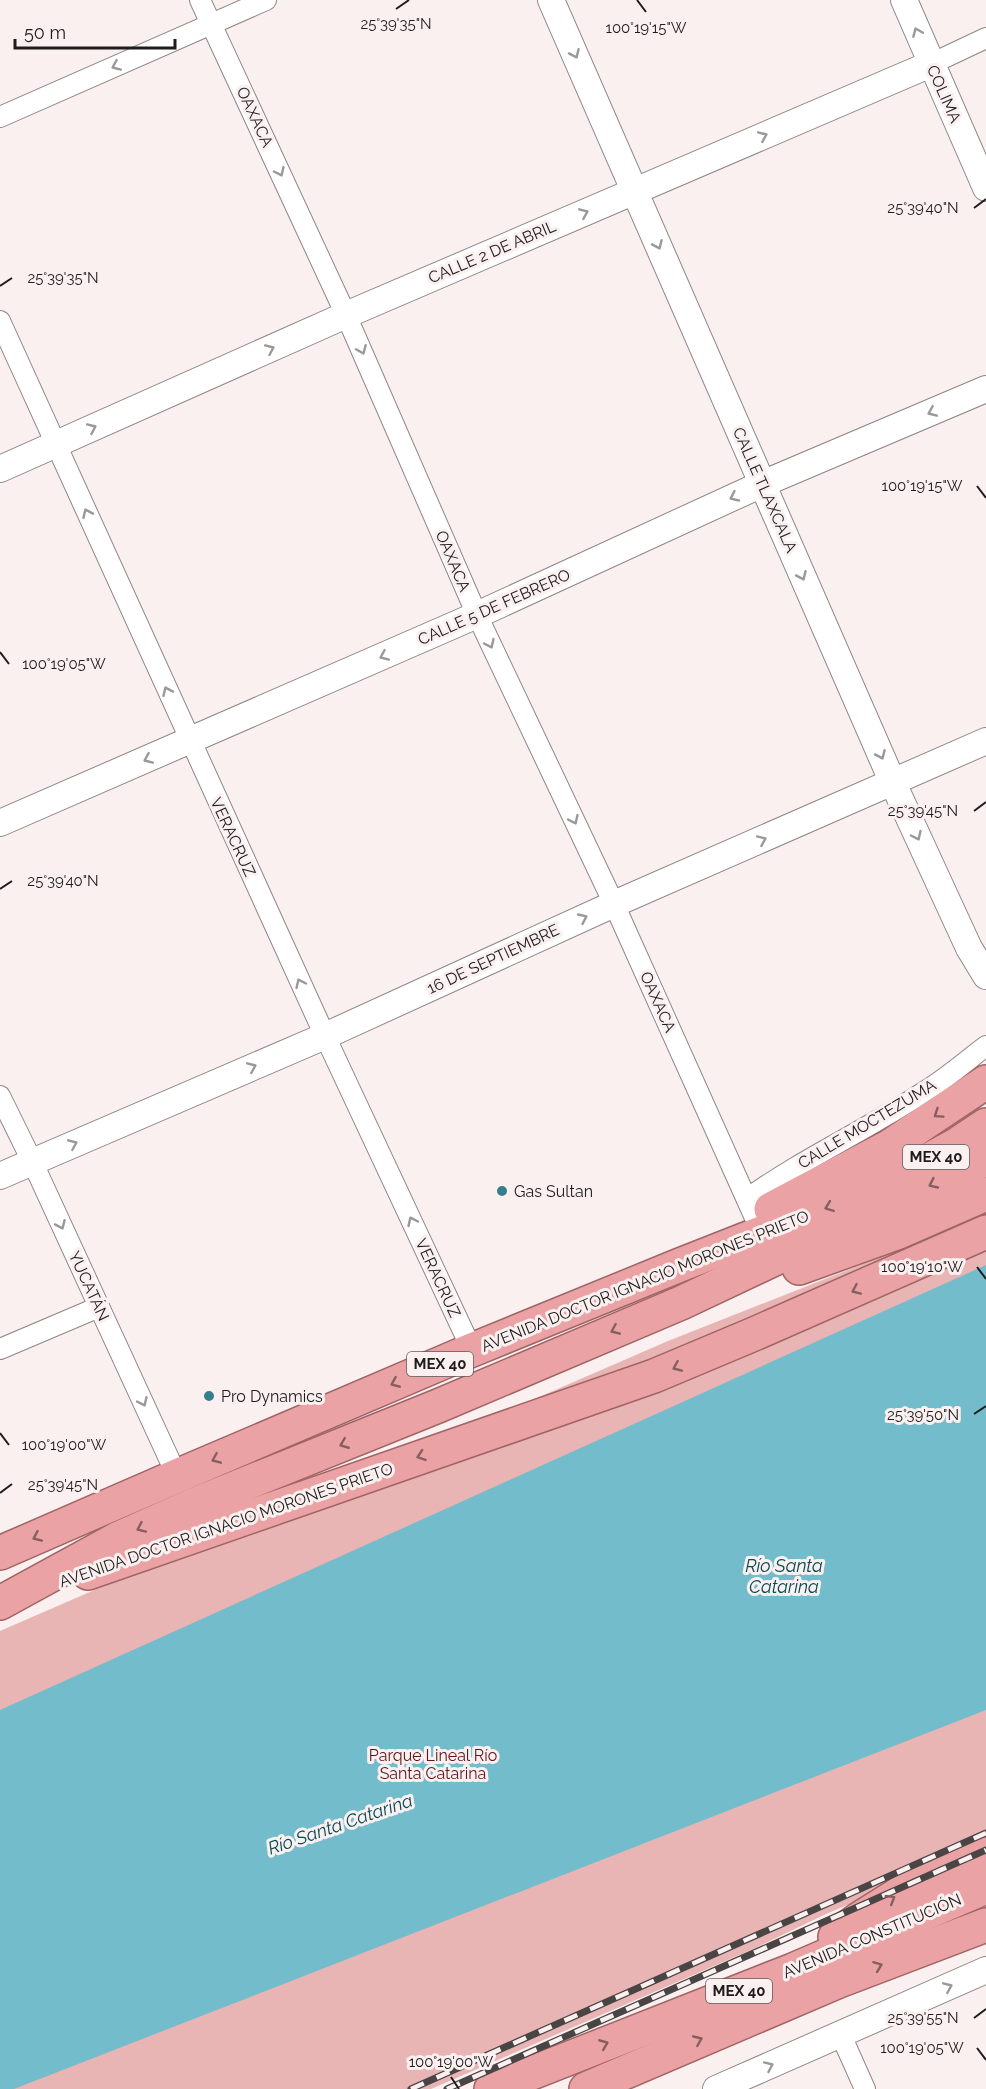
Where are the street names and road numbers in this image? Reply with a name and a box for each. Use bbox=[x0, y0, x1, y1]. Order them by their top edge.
street label: COLIMA bbox=[923, 62, 965, 126]
street label: OAXACA bbox=[233, 84, 277, 150]
street label: CALLE 2 DE ABRIL bbox=[425, 216, 559, 287]
street label: CALLE TLAXCALA bbox=[729, 425, 801, 556]
street label: OAXACA bbox=[432, 528, 474, 595]
street label: CALLE 5 DE FEBRERO bbox=[415, 565, 573, 649]
street label: VERACRUZ bbox=[206, 794, 260, 880]
street label: 16 DE SEPTIEMBRE bbox=[424, 920, 562, 998]
street label: OAXACA bbox=[636, 969, 680, 1036]
street label: CALLE MOCTEZUMA bbox=[795, 1075, 940, 1173]
road number: MEX 40 bbox=[903, 1145, 969, 1169]
street label: AVENIDA DOCTOR IGNACIO MORONES PRIETO bbox=[478, 1206, 812, 1356]
street label: VERACRUZ bbox=[411, 1235, 465, 1321]
street label: YUCATÁN bbox=[65, 1248, 114, 1324]
road number: MEX 40 bbox=[407, 1352, 473, 1376]
street label: AVENIDA DOCTOR IGNACIO MORONES PRIETO bbox=[57, 1459, 395, 1591]
street label: AVENIDA CONSTITUCIÓN bbox=[780, 1889, 964, 1982]
road number: MEX 40 bbox=[706, 1979, 772, 2003]

